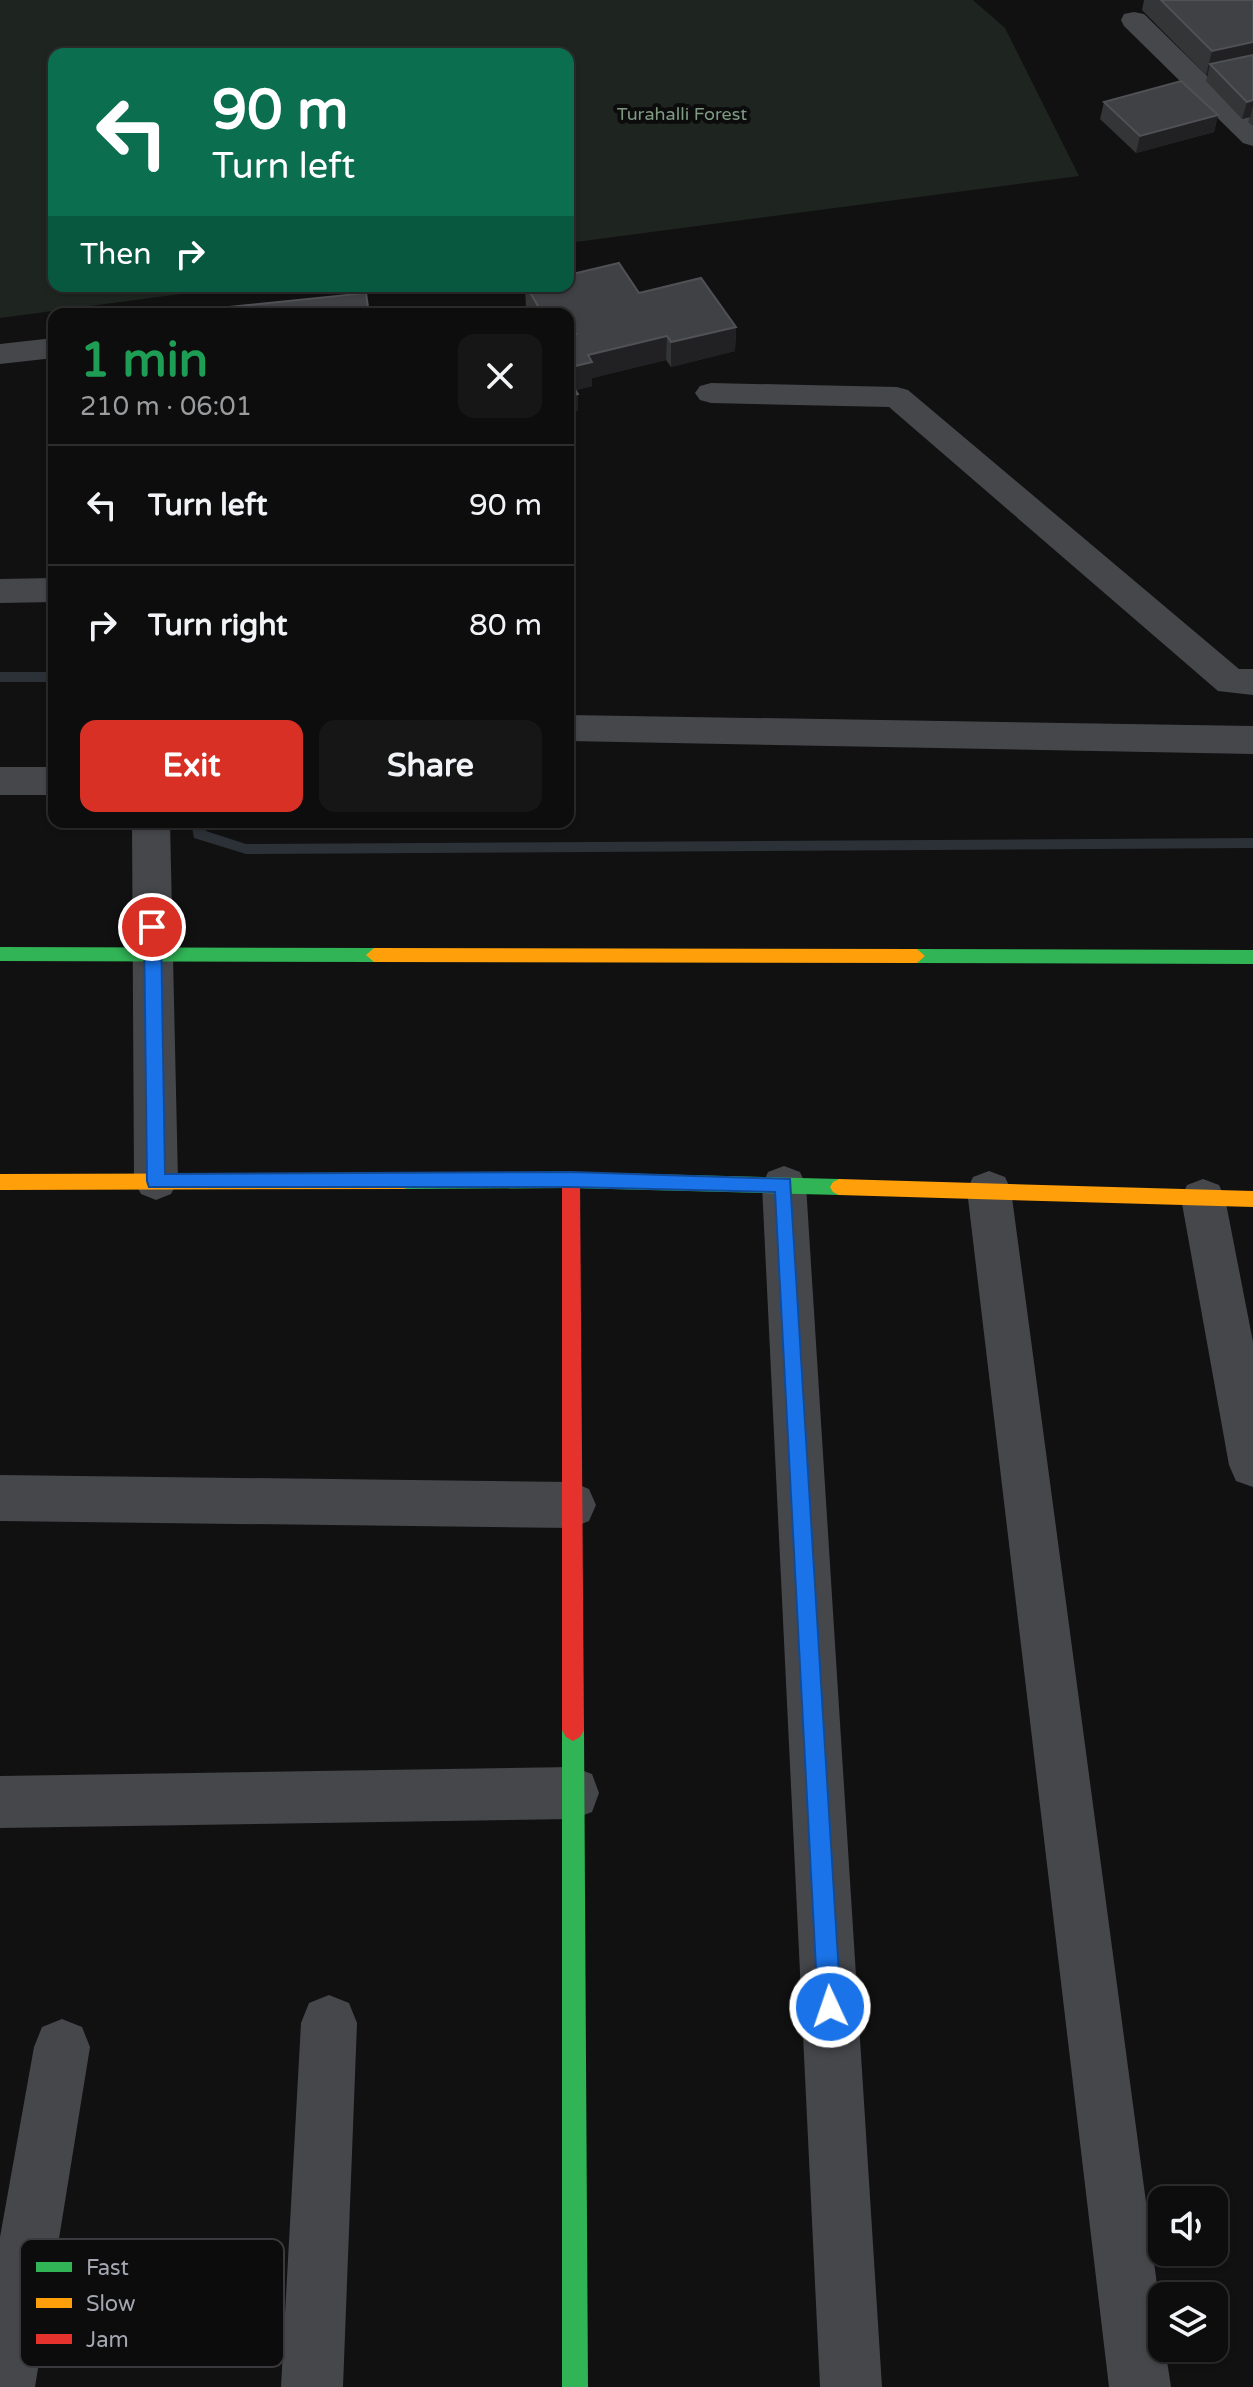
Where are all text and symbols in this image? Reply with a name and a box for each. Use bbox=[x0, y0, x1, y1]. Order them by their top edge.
text: 90 m bbox=[212, 77, 348, 144]
icon: left bbox=[80, 80, 184, 184]
park label: Turahalli Forest bbox=[617, 103, 747, 125]
text: Turn left bbox=[212, 145, 355, 188]
icon: right bbox=[168, 232, 212, 276]
text: Then bbox=[80, 236, 152, 273]
text: 1 min bbox=[80, 332, 208, 390]
button: close bbox=[458, 334, 542, 418]
text: 210 m · 06:01 bbox=[80, 391, 252, 422]
icon: left bbox=[80, 483, 124, 527]
text: Turn left bbox=[148, 487, 267, 524]
text: 90 m bbox=[469, 487, 542, 524]
icon: right bbox=[80, 603, 124, 647]
text: Turn right bbox=[148, 607, 288, 644]
text: 80 m bbox=[469, 607, 542, 644]
button: Exit bbox=[80, 720, 303, 812]
button: Share bbox=[319, 720, 542, 812]
pin bbox=[118, 893, 186, 961]
icon: arrive bbox=[130, 905, 174, 949]
position arrow bbox=[788, 1965, 872, 2049]
map controls bbox=[1148, 2186, 1228, 2362]
button: sound bbox=[1148, 2186, 1228, 2266]
legend bbox=[20, 2239, 284, 2367]
text: Fast bbox=[86, 2255, 129, 2281]
button: layers bbox=[1148, 2282, 1228, 2362]
text: Slow bbox=[86, 2291, 136, 2317]
text: Jam bbox=[86, 2327, 129, 2353]

